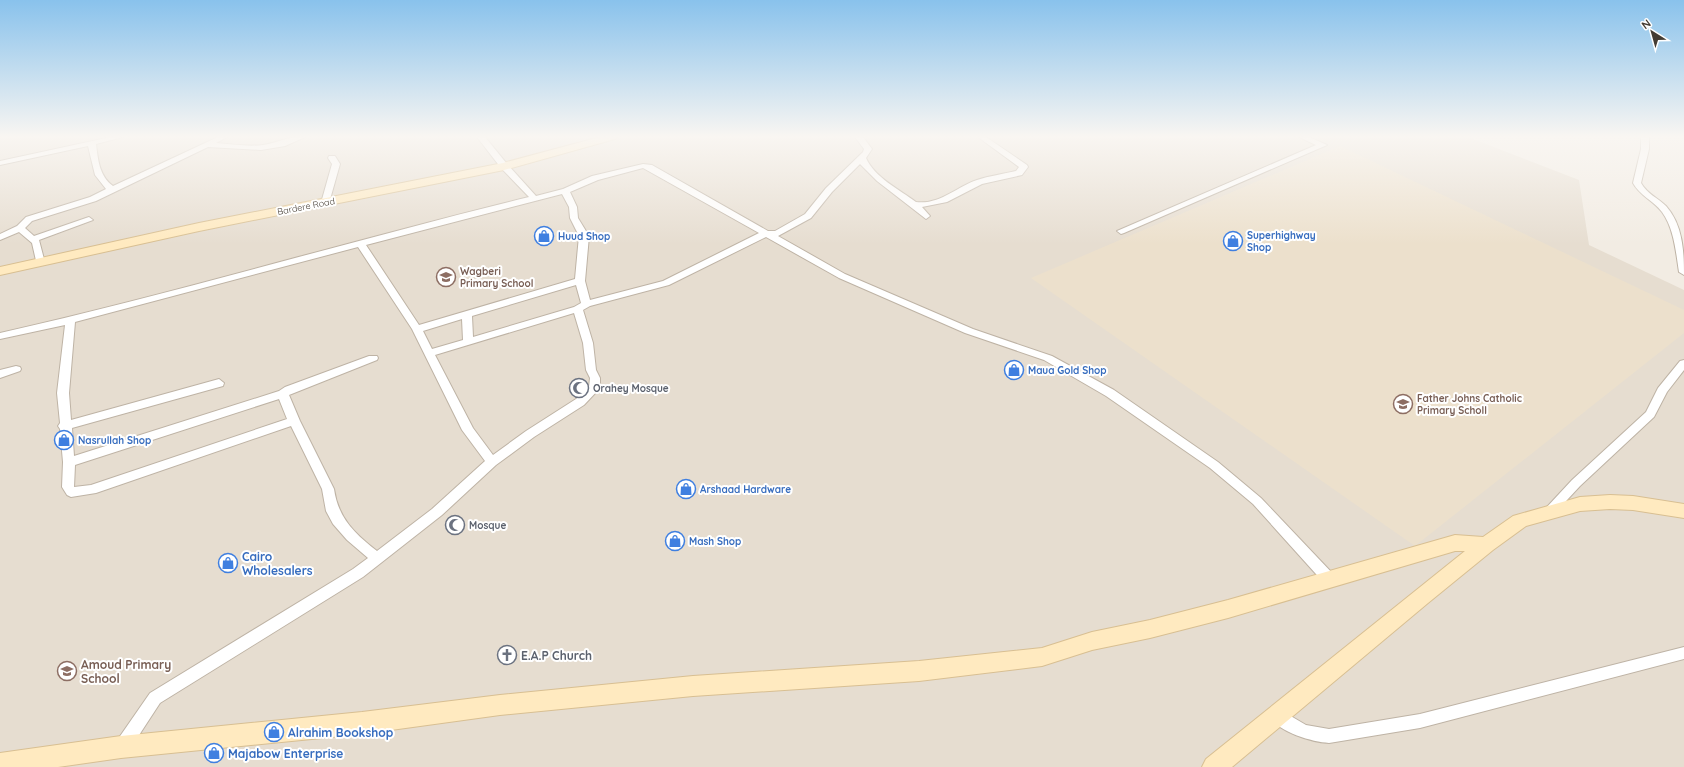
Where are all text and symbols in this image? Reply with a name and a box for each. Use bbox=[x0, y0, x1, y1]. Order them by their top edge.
north arrow bbox=[1632, 12, 1672, 52]
text: N bbox=[1639, 16, 1653, 32]
street label: Bardere Road bbox=[276, 195, 336, 217]
shop icon: Huud Shop bbox=[533, 225, 555, 247]
place label: Superhighway Shop bbox=[1247, 229, 1316, 254]
place label: Huud Shop bbox=[558, 230, 610, 243]
shop icon: Superhighway Shop bbox=[1222, 230, 1244, 252]
place label: Wagberi Primary School bbox=[460, 265, 533, 290]
school or university icon: Wagberi Primary School bbox=[435, 266, 457, 288]
shop icon: Maua Gold Shop bbox=[1003, 359, 1025, 381]
place label: Maua Gold Shop bbox=[1028, 364, 1107, 377]
mosque icon: Orahey Mosque bbox=[568, 377, 590, 399]
place label: Orahey Mosque bbox=[593, 382, 669, 395]
place label: Father Johns Catholic Primary Scholl bbox=[1417, 392, 1522, 417]
school or university icon: Father Johns Catholic Primary Scholl bbox=[1392, 393, 1414, 415]
shop icon: Nasrullah Shop bbox=[53, 429, 75, 451]
place label: Nasrullah Shop bbox=[78, 434, 151, 447]
shop icon: Arshaad Hardware bbox=[675, 478, 697, 500]
place label: Arshaad Hardware bbox=[700, 483, 791, 496]
mosque icon: Mosque bbox=[444, 514, 466, 536]
place label: Mosque bbox=[469, 519, 506, 532]
shop icon: Mash Shop bbox=[664, 530, 686, 552]
place label: Mash Shop bbox=[689, 535, 741, 548]
place label: Cairo Wholesalers bbox=[242, 549, 313, 578]
shop icon: Cairo Wholesalers bbox=[217, 552, 239, 574]
church icon: E.A.P Church bbox=[496, 644, 518, 666]
place label: E.A.P Church bbox=[521, 648, 592, 663]
place label: Amoud Primary School bbox=[81, 657, 171, 686]
school or university icon: Amoud Primary School bbox=[56, 660, 78, 682]
shop icon: Alrahim Bookshop bbox=[263, 721, 285, 743]
place label: Alrahim Bookshop bbox=[288, 725, 394, 740]
shop icon: Majabow Enterprise bbox=[203, 742, 225, 764]
place label: Majabow Enterprise bbox=[228, 746, 343, 761]

